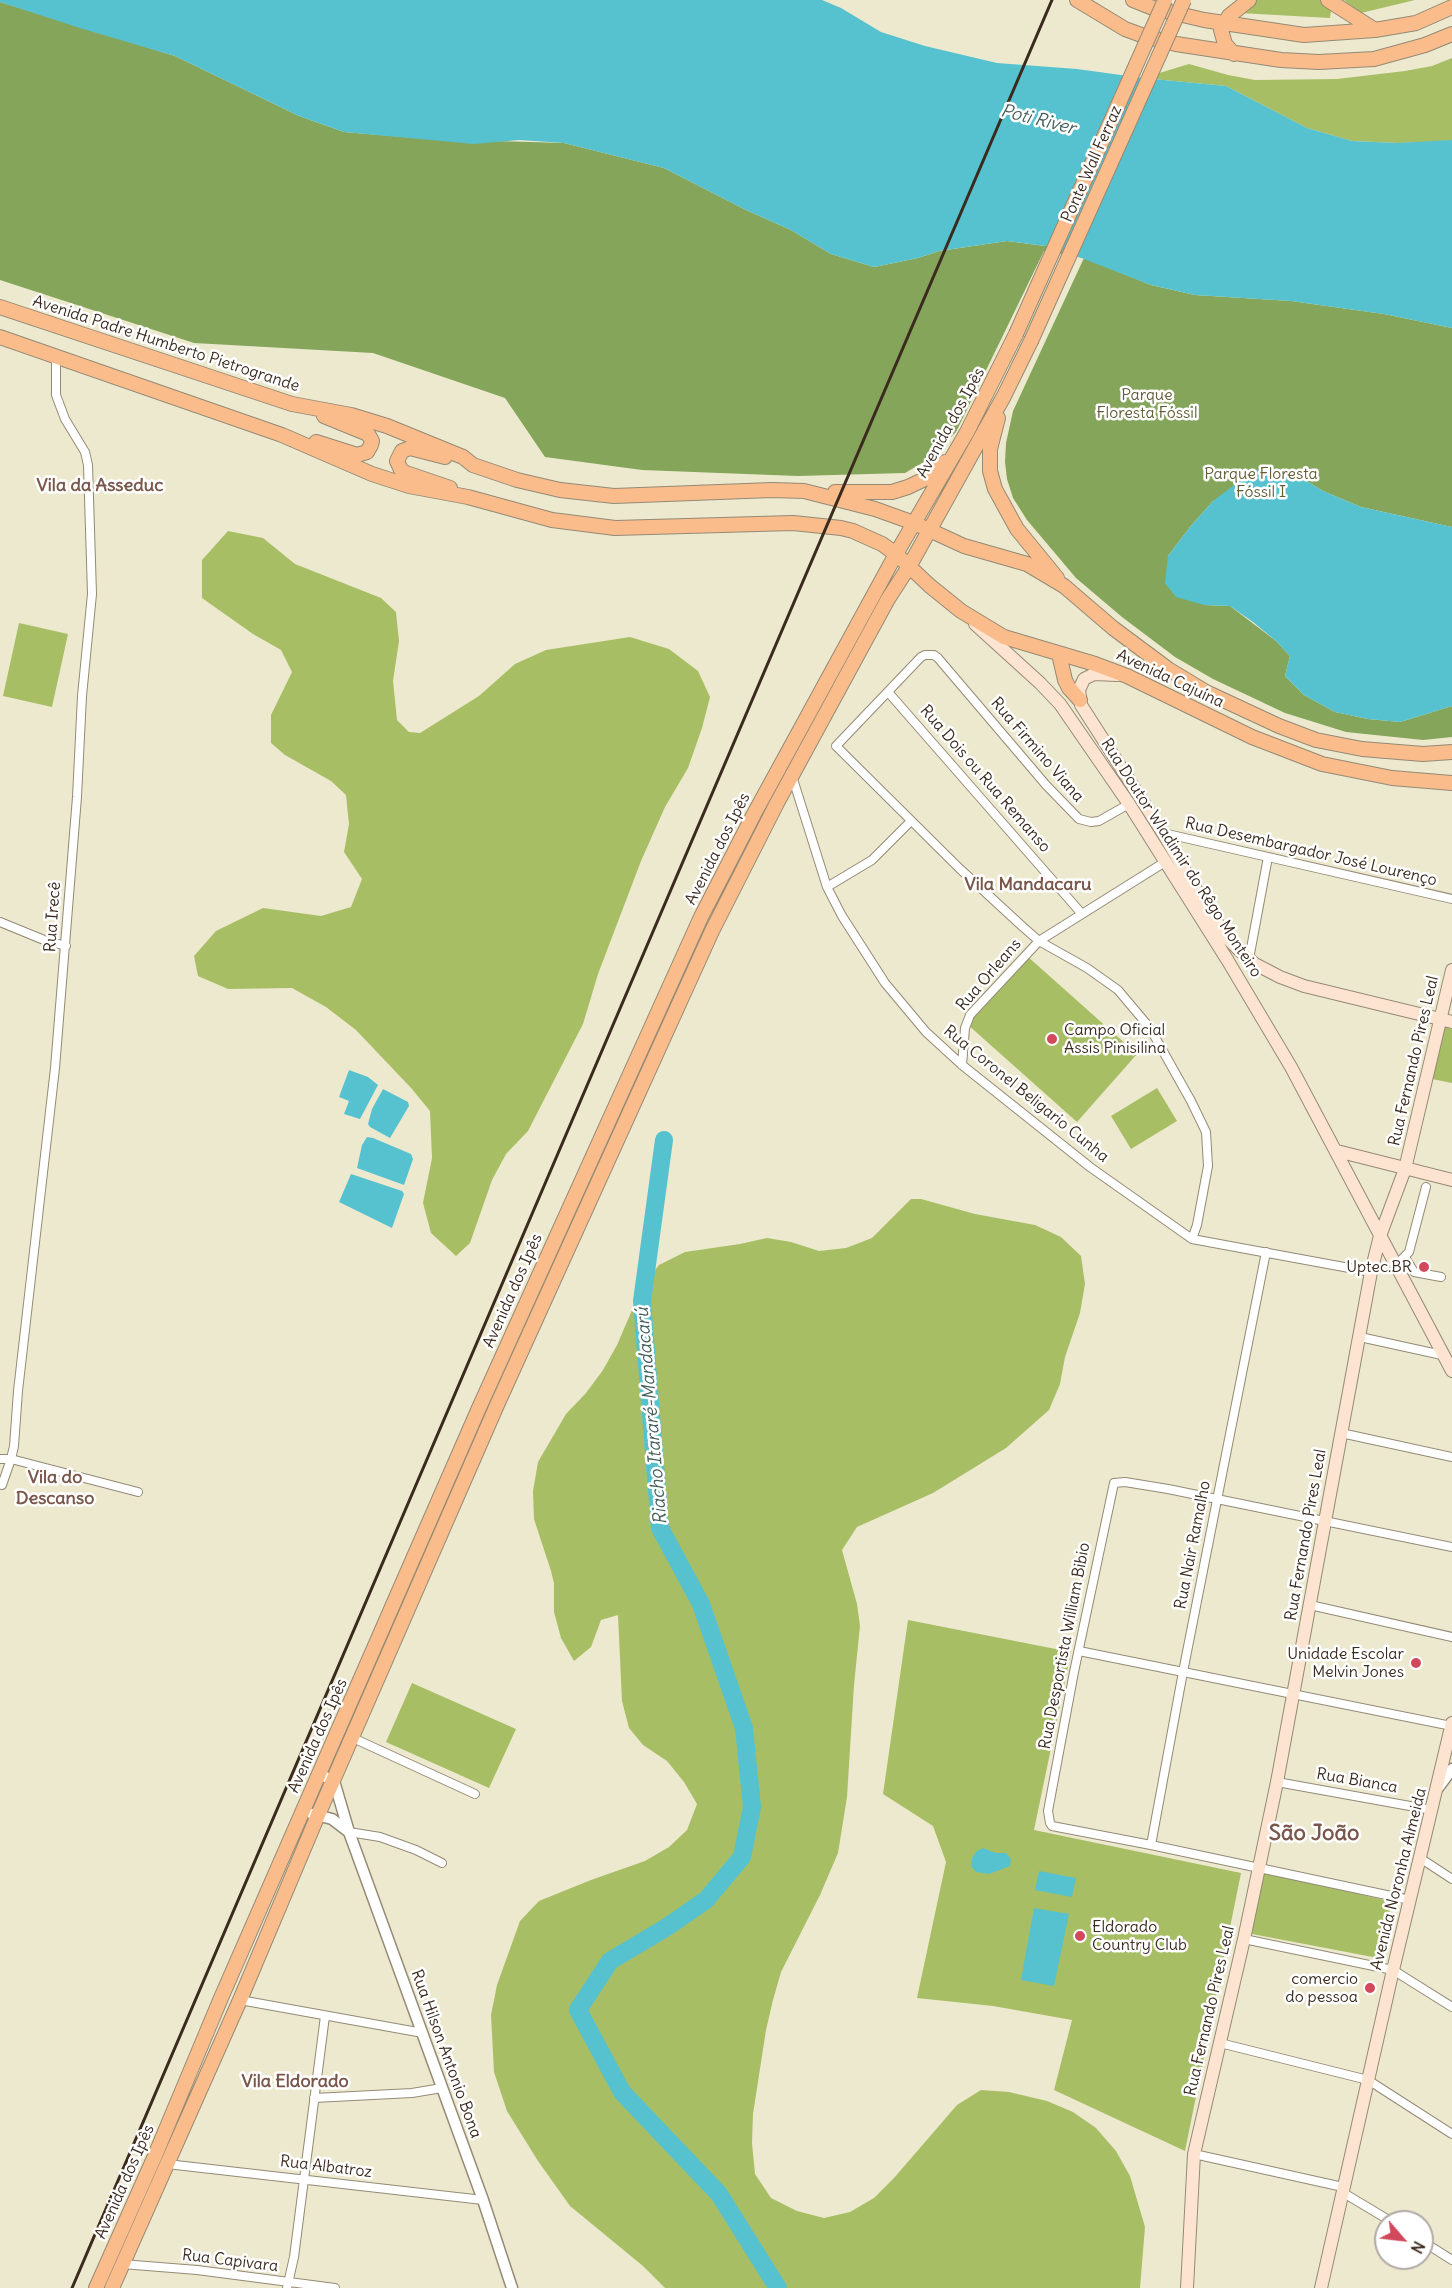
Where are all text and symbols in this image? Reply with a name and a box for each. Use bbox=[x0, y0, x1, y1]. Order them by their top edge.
water label: Poti River bbox=[998, 100, 1078, 140]
street label: Ponte Wall Ferraz bbox=[1058, 103, 1126, 225]
street label: Avenida Padre Humberto Pietrogrande bbox=[30, 292, 302, 396]
street label: Avenida dos Ipês bbox=[913, 364, 989, 482]
park label: Parque Floresta Fóssil bbox=[1097, 385, 1197, 423]
park label: Parque Floresta Fóssil I bbox=[1204, 464, 1318, 502]
district label: Vila da Asseduc bbox=[37, 475, 163, 497]
street label: Avenida Cajuína bbox=[1113, 646, 1227, 712]
street label: Rua Firmino Viana bbox=[986, 694, 1088, 806]
street label: Rua Dois ou Rua Remanso bbox=[916, 701, 1054, 857]
street label: Rua Doutor Wladimir do Rêgo Monteiro bbox=[1096, 735, 1266, 981]
street label: Avenida dos Ipês bbox=[681, 790, 755, 908]
street label: Rua Desembargador José Lourenço bbox=[1183, 814, 1439, 890]
district label: Vila Mandacaru bbox=[965, 874, 1091, 896]
street label: Rua Irecê bbox=[41, 881, 65, 953]
street label: Rua Orleans bbox=[953, 935, 1025, 1015]
street label: Rua Fernando Pires Leal bbox=[1385, 974, 1443, 1148]
place label: Campo Oficial Assis Pinisilina bbox=[1064, 1020, 1166, 1058]
street label: Rua Coronel Beligario Cunha bbox=[940, 1021, 1112, 1167]
marker: Campo Oficial Assis Pinisilina bbox=[1045, 1032, 1059, 1046]
street label: Avenida dos Ipês bbox=[479, 1231, 547, 1351]
place label: Uptec.BR bbox=[1346, 1257, 1412, 1277]
marker: Uptec.BR bbox=[1417, 1260, 1431, 1274]
water label: Riacho Itararé-Mandacarú bbox=[632, 1306, 672, 1526]
street label: Rua Fernando Pires Leal bbox=[1281, 1448, 1331, 1622]
district label: Vila do Descanso bbox=[16, 1467, 94, 1510]
street label: Rua Nair Ramalho bbox=[1171, 1479, 1215, 1611]
street label: Rua Desportista William Bibio bbox=[1036, 1541, 1094, 1751]
place label: Unidade Escolar Melvin Jones bbox=[1287, 1644, 1404, 1682]
marker: Unidade Escolar Melvin Jones bbox=[1409, 1656, 1423, 1670]
street label: Avenida dos Ipês bbox=[284, 1676, 352, 1796]
street label: Rua Bianca bbox=[1315, 1764, 1399, 1798]
street label: Avenida Noronha Almeida bbox=[1367, 1786, 1431, 1972]
district label: São João bbox=[1269, 1821, 1359, 1847]
place label: Eldorado Country Club bbox=[1092, 1917, 1187, 1955]
street label: Rua Fernando Pires Leal bbox=[1181, 1924, 1239, 2098]
marker: Eldorado Country Club bbox=[1073, 1929, 1087, 1943]
street label: Rua Hilson Antonio Bona bbox=[407, 1967, 485, 2141]
place label: comercio do pessoa bbox=[1285, 1969, 1358, 2007]
marker: comercio do pessoa bbox=[1363, 1981, 1377, 1995]
district label: Vila Eldorado bbox=[241, 2071, 349, 2093]
street label: Avenida dos Ipês bbox=[91, 2122, 159, 2242]
street label: Rua Albatroz bbox=[279, 2152, 373, 2182]
north arrow bbox=[1374, 2210, 1434, 2270]
text: N bbox=[1407, 2238, 1430, 2257]
street label: Rua Capivara bbox=[181, 2246, 279, 2276]

